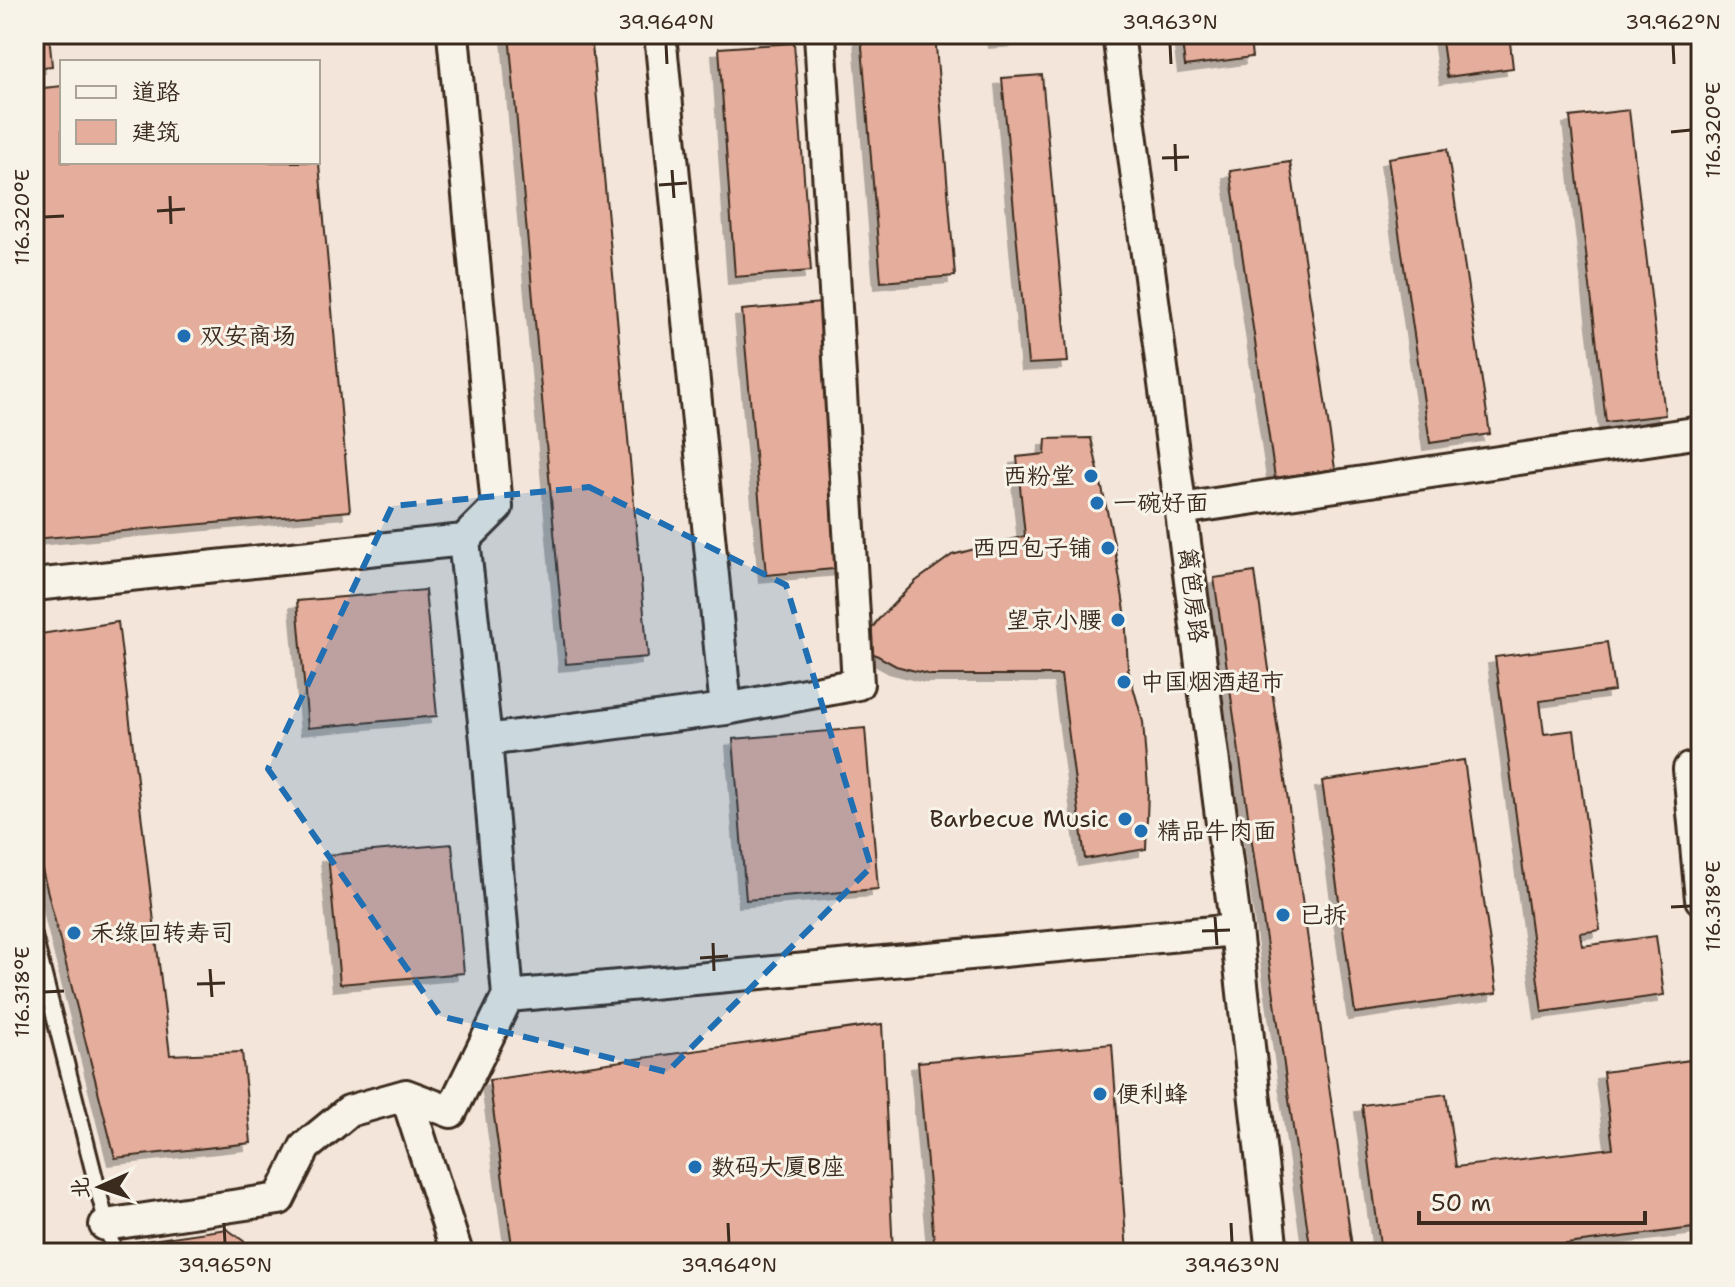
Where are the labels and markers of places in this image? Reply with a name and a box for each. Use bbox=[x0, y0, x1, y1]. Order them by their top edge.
place label: 双安商场 bbox=[200, 320, 296, 352]
marker: 双安商场 bbox=[175, 327, 193, 345]
place label: 西粉堂 bbox=[1003, 460, 1075, 492]
marker: 西粉堂 bbox=[1082, 467, 1100, 485]
place label: 一碗好面 bbox=[1113, 487, 1209, 519]
marker: 一碗好面 bbox=[1088, 494, 1106, 512]
place label: 西四包子铺 bbox=[972, 532, 1092, 564]
marker: 西四包子铺 bbox=[1099, 539, 1117, 557]
place label: 望京小腰 bbox=[1006, 604, 1102, 636]
marker: 望京小腰 bbox=[1109, 611, 1127, 629]
place label: 中国烟酒超市 bbox=[1140, 666, 1284, 698]
marker: 中国烟酒超市 bbox=[1115, 673, 1133, 691]
place label: Barbecue Music bbox=[929, 803, 1109, 835]
marker: Barbecue Music bbox=[1116, 810, 1134, 828]
place label: 精品牛肉面 bbox=[1157, 815, 1277, 847]
marker: 精品牛肉面 bbox=[1132, 822, 1150, 840]
place label: 已拆 bbox=[1299, 899, 1347, 931]
marker: 已拆 bbox=[1274, 906, 1292, 924]
place label: 禾绿回转寿司 bbox=[90, 917, 234, 949]
marker: 禾绿回转寿司 bbox=[65, 924, 83, 942]
place label: 便利蜂 bbox=[1116, 1078, 1188, 1110]
marker: 便利蜂 bbox=[1091, 1085, 1109, 1103]
place label: 数码大厦B座 bbox=[711, 1151, 845, 1183]
marker: 数码大厦B座 bbox=[686, 1158, 704, 1176]

